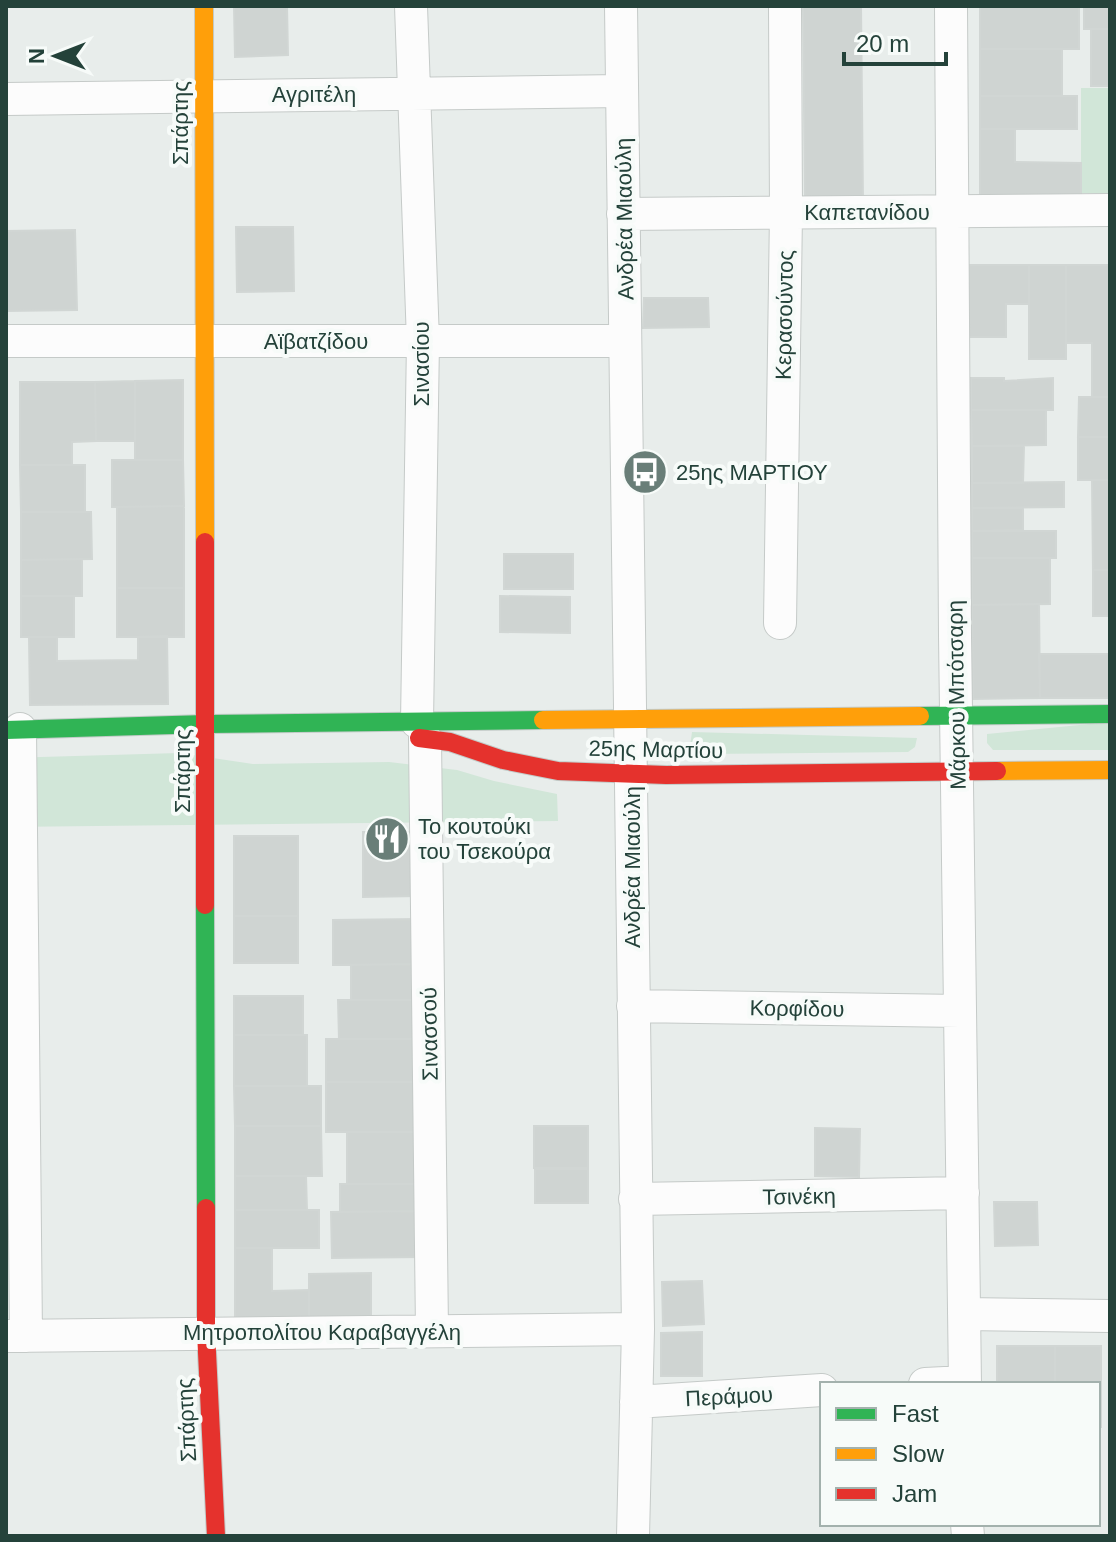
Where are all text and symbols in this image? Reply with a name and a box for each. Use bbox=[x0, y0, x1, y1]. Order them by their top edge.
north arrow bbox=[16, 16, 96, 96]
scale bar bbox=[844, 16, 946, 66]
text: 20 m bbox=[856, 30, 909, 57]
text: N bbox=[24, 48, 49, 64]
street label: Σπάρτης bbox=[168, 81, 193, 165]
street label: Αγριτέλη bbox=[272, 82, 356, 107]
street label: Ανδρέα Μιαούλη bbox=[611, 138, 638, 300]
street label: Καπετανίδου bbox=[804, 200, 930, 225]
street label: Κερασούντος bbox=[771, 250, 798, 380]
street label: Σινασίου bbox=[409, 322, 434, 406]
street label: Αϊβατζίδου bbox=[264, 329, 368, 354]
bus stop icon: 25ης ΜΑΡΤΙΟΥ bbox=[621, 448, 669, 496]
place label: 25ης ΜΑΡΤΙΟΥ bbox=[676, 460, 828, 485]
street label: Μάρκου Μπότσαρη bbox=[942, 600, 971, 790]
street label: Σπάρτης bbox=[170, 729, 195, 813]
street label: 25ης Μαρτίου bbox=[589, 736, 723, 763]
street label: Ανδρέα Μιαούλη bbox=[620, 786, 645, 948]
place label: Το κουτούκι του Τσεκούρα bbox=[418, 814, 551, 864]
restaurant icon: Το κουτούκι του Τσεκούρα bbox=[363, 815, 411, 863]
street label: Σινασσού bbox=[416, 987, 443, 1081]
street label: Κορφίδου bbox=[749, 995, 845, 1022]
street label: Τσινέκη bbox=[762, 1183, 836, 1210]
street label: Μητροπολίτου Καραβαγγέλη bbox=[183, 1320, 461, 1345]
street label: Σπάρτης bbox=[172, 1377, 201, 1463]
street label: Περάμου bbox=[684, 1382, 774, 1411]
legend bbox=[820, 1382, 1100, 1526]
text: Fast bbox=[892, 1400, 939, 1427]
text: Slow bbox=[892, 1440, 945, 1467]
text: Jam bbox=[892, 1480, 937, 1507]

